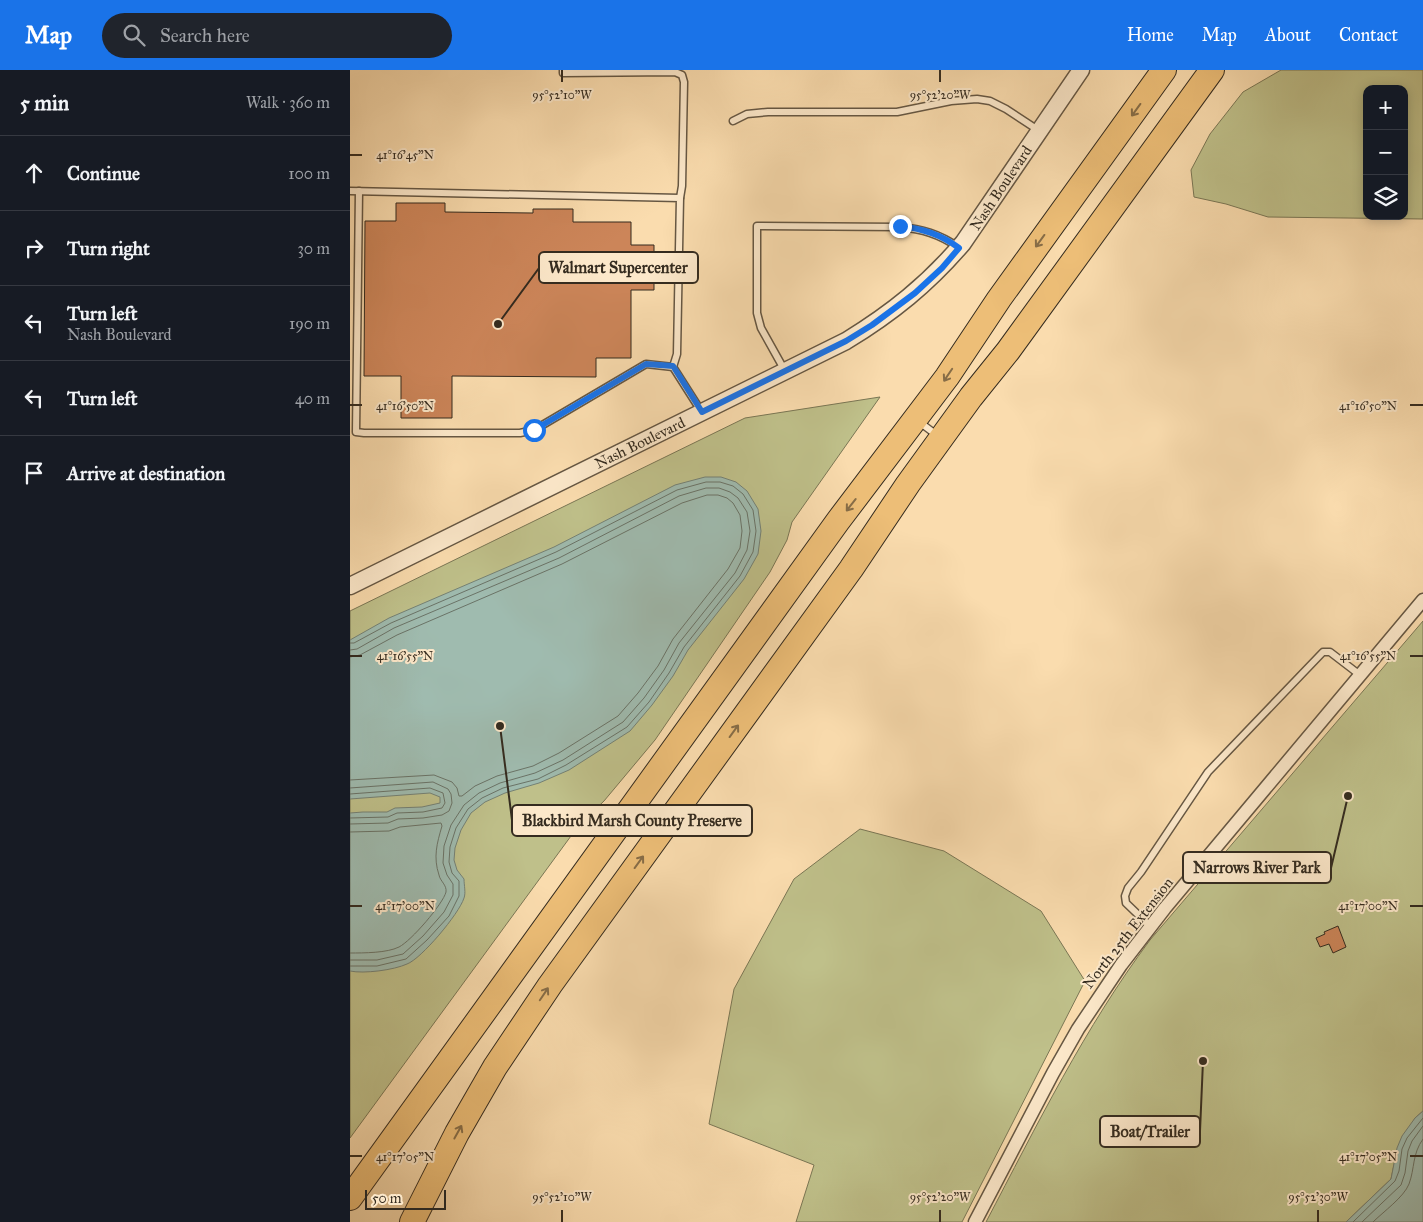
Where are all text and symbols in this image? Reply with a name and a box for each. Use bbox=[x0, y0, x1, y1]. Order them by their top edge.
search box bbox=[102, 13, 452, 58]
text: Map bbox=[25, 20, 72, 50]
icon: search bbox=[120, 21, 148, 49]
text: Search here bbox=[160, 24, 250, 47]
text: Home bbox=[1127, 24, 1174, 46]
text: Map bbox=[1202, 24, 1237, 46]
text: About bbox=[1265, 24, 1311, 46]
text: Contact bbox=[1339, 24, 1398, 46]
map controls bbox=[1363, 85, 1408, 220]
button: + bbox=[1363, 85, 1408, 130]
text: 95°52'10"W bbox=[532, 88, 592, 102]
text: 95°52'20"W bbox=[910, 88, 971, 102]
text: 5 min bbox=[20, 90, 69, 116]
text: Walk · 360 m bbox=[246, 93, 330, 112]
one-way arrow bbox=[1130, 102, 1141, 116]
button: − bbox=[1363, 130, 1408, 175]
street label: Nash Boulevard bbox=[966, 142, 1036, 234]
text: 41°16'45"N bbox=[376, 148, 434, 162]
icon: ahead bbox=[20, 159, 48, 187]
text: Continue bbox=[67, 162, 140, 185]
text: 100 m bbox=[288, 164, 330, 183]
button: layers bbox=[1363, 175, 1408, 220]
route end bbox=[889, 215, 912, 238]
icon: right bbox=[20, 234, 48, 262]
one-way arrow bbox=[1035, 234, 1046, 247]
text: Turn right bbox=[67, 237, 150, 260]
text: 30 m bbox=[297, 239, 330, 258]
callout: Walmart Supercenter bbox=[539, 252, 698, 283]
text: Walmart Supercenter bbox=[548, 258, 689, 278]
text: Turn left bbox=[67, 302, 137, 325]
icon: left bbox=[20, 309, 48, 337]
text: 190 m bbox=[289, 314, 330, 333]
text: Nash Boulevard bbox=[67, 325, 172, 344]
one-way arrow bbox=[943, 367, 953, 381]
icon: left bbox=[20, 384, 48, 412]
text: Turn left bbox=[67, 387, 137, 410]
text: 40 m bbox=[295, 389, 330, 408]
text: 41°16'50"N bbox=[376, 399, 434, 413]
text: 41°16'50"N bbox=[1339, 399, 1397, 413]
street label: Nash Boulevard bbox=[592, 413, 688, 473]
route start bbox=[523, 419, 546, 442]
icon: arrive bbox=[20, 459, 48, 487]
text: Arrive at destination bbox=[67, 462, 225, 485]
one-way arrow bbox=[845, 498, 856, 511]
text: 41°16'55"N bbox=[377, 649, 433, 663]
text: 41°16'55"N bbox=[1340, 649, 1396, 663]
one-way arrow bbox=[729, 724, 739, 738]
callout: Blackbird Marsh County Preserve bbox=[512, 805, 752, 836]
text: Blackbird Marsh County Preserve bbox=[522, 811, 742, 831]
callout: Narrows River Park bbox=[1183, 852, 1331, 883]
one-way arrow bbox=[634, 855, 644, 869]
text: Narrows River Park bbox=[1193, 858, 1321, 877]
street label: North 25th Extension bbox=[1079, 874, 1177, 992]
text: 41°17'00"N bbox=[375, 899, 435, 913]
text: 41°17'00"N bbox=[1338, 899, 1398, 913]
one-way arrow bbox=[539, 987, 550, 1001]
callout: Boat/Trailer bbox=[1100, 1116, 1200, 1147]
text: Boat/Trailer bbox=[1110, 1122, 1191, 1141]
one-way arrow bbox=[453, 1124, 463, 1139]
text: 41°17'05"N bbox=[376, 1150, 434, 1164]
text: 41°17'05"N bbox=[1339, 1150, 1397, 1164]
scale bar bbox=[365, 1187, 446, 1210]
text: 50 m bbox=[372, 1190, 401, 1207]
text: 95°52'10"W bbox=[532, 1190, 592, 1204]
text: 95°52'20"W bbox=[910, 1190, 971, 1204]
text: 95°52'30"W bbox=[1288, 1190, 1348, 1204]

